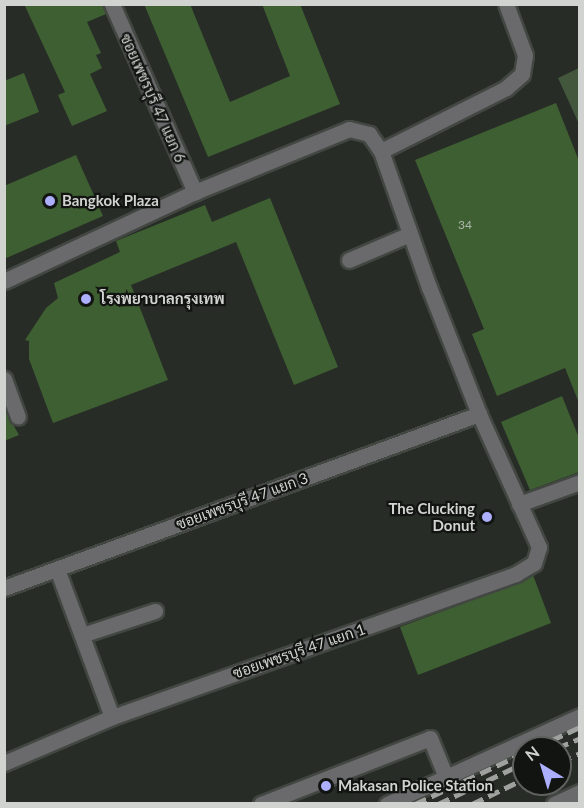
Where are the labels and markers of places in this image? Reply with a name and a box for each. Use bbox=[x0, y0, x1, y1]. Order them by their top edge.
place label: Bangkok Plaza bbox=[62, 192, 159, 210]
marker: Bangkok Plaza bbox=[43, 194, 57, 208]
marker: โรงพยาบาลกรุงเทพ bbox=[77, 290, 95, 308]
place label: โรงพยาบาลกรุงเทพ bbox=[100, 290, 225, 308]
place label: The Clucking Donut bbox=[388, 499, 475, 534]
marker: The Clucking Donut bbox=[480, 510, 494, 524]
place label: Makasan Police Station bbox=[338, 777, 493, 795]
marker: Makasan Police Station bbox=[319, 779, 333, 793]

